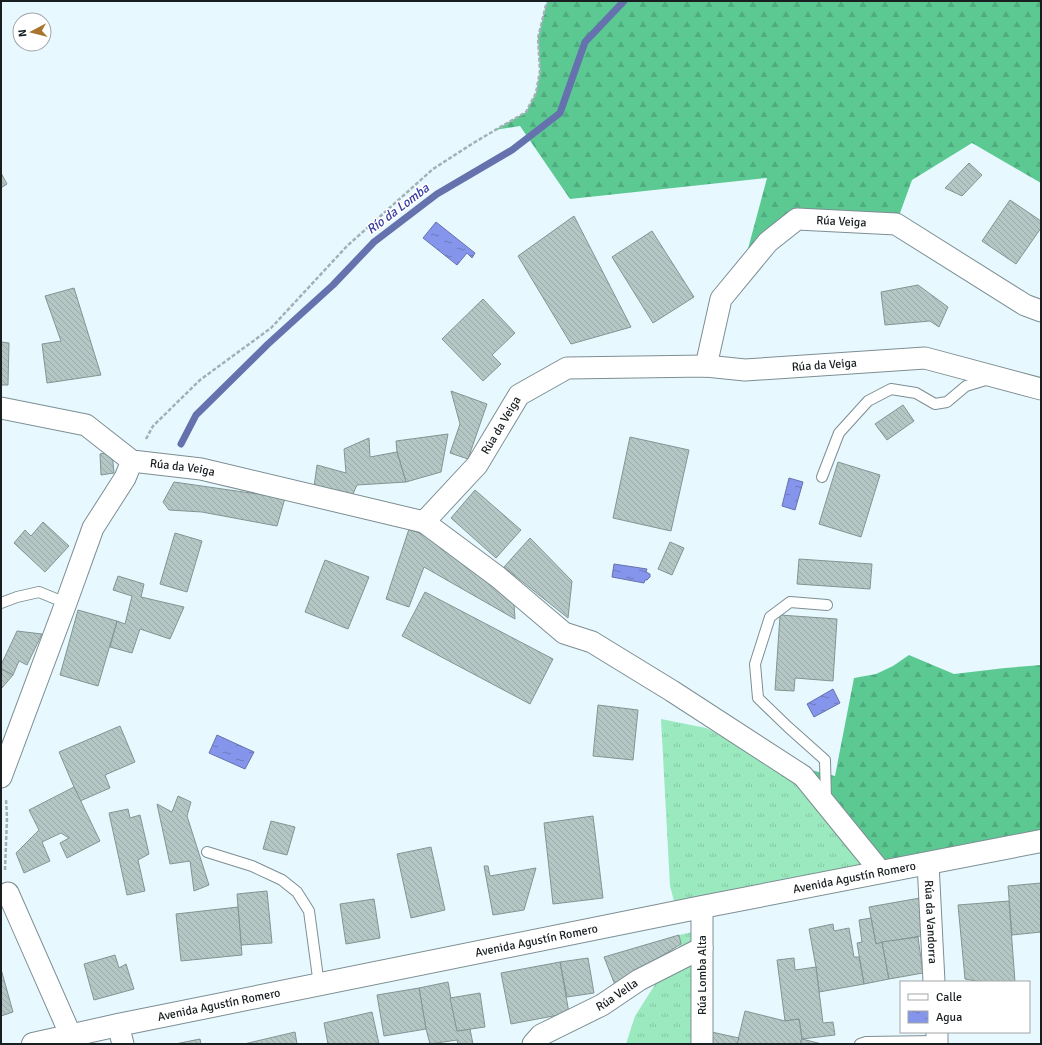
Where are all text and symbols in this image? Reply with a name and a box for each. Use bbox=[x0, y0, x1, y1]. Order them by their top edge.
north arrow bbox=[12, 12, 52, 52]
text: N bbox=[16, 29, 29, 38]
water label: Río da Lomba bbox=[364, 180, 433, 238]
street label: Rúa Veiga bbox=[816, 212, 867, 230]
street label: Rúa da Veiga bbox=[791, 355, 857, 374]
street label: Rúa da Veiga bbox=[478, 393, 524, 457]
street label: Rúa da Veiga bbox=[149, 456, 216, 480]
street label: Avenida Agustín Romero bbox=[791, 858, 917, 897]
street label: Rúa da Vandorra bbox=[921, 880, 941, 964]
street label: Avenida Agustín Romero bbox=[474, 921, 599, 960]
street label: Rúa Lomba Alta bbox=[695, 935, 710, 1015]
street label: Rúa Vella bbox=[593, 975, 641, 1014]
legend bbox=[900, 981, 1030, 1033]
street label: Avenida Agustín Romero bbox=[156, 985, 282, 1024]
text: Calle bbox=[936, 990, 962, 1005]
text: Agua bbox=[936, 1010, 962, 1025]

